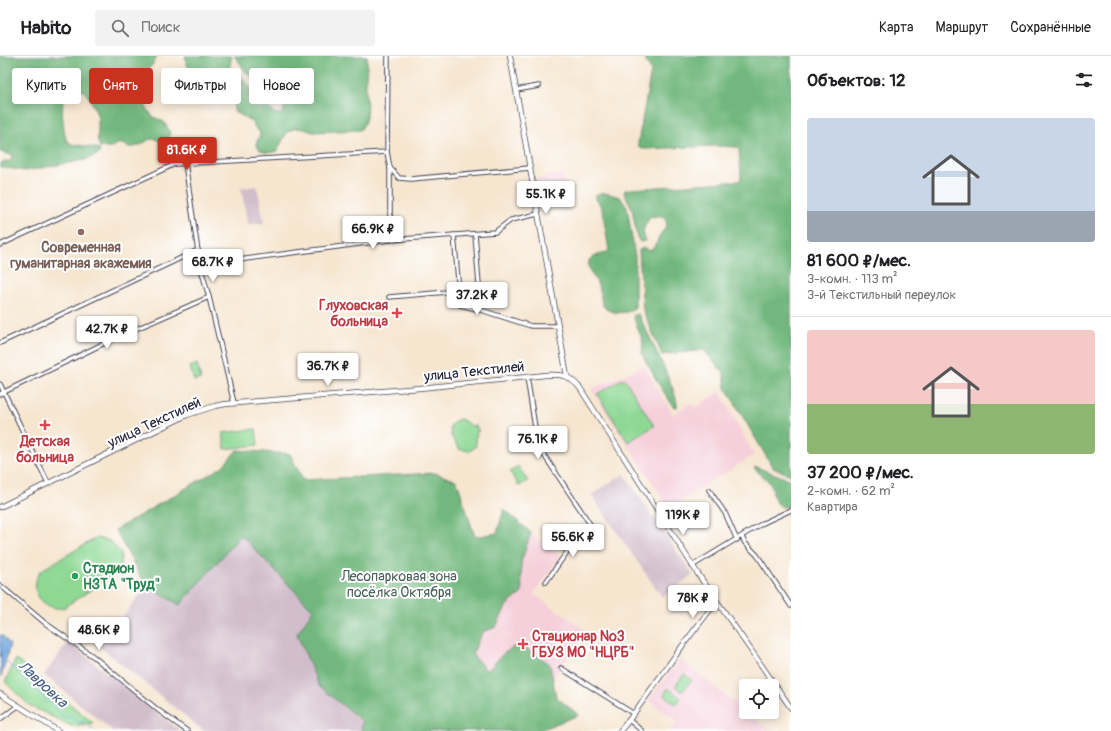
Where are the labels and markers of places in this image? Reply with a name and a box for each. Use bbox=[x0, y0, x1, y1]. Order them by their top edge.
pin: 81.6K ₽ bbox=[150, 137, 224, 171]
pin: 55.1K ₽ bbox=[509, 181, 583, 215]
pin: 66.9K ₽ bbox=[336, 216, 410, 250]
marker: Современная гуманитарная акажемия bbox=[76, 227, 86, 237]
place label: Современная гуманитарная акажемия bbox=[9, 239, 152, 272]
pin: 68.7K ₽ bbox=[176, 249, 250, 283]
pin: 37.2K ₽ bbox=[440, 282, 514, 316]
place label: Глуховская больница bbox=[319, 297, 388, 330]
marker: Глуховская больница bbox=[391, 307, 403, 319]
pin: 42.7K ₽ bbox=[70, 316, 144, 350]
pin: 36.7K ₽ bbox=[291, 353, 365, 387]
marker: Детская больница bbox=[39, 419, 51, 431]
pin: 76.1K ₽ bbox=[501, 426, 575, 460]
place label: Детская больница bbox=[16, 433, 74, 466]
pin: 119K ₽ bbox=[650, 502, 716, 536]
pin: 56.6K ₽ bbox=[536, 524, 610, 558]
place label: Стадион НЗТА "Труд" bbox=[83, 560, 160, 593]
marker: Стадион НЗТА "Труд" bbox=[70, 571, 80, 581]
pin: 78K ₽ bbox=[665, 585, 721, 619]
pin: 48.6K ₽ bbox=[62, 617, 136, 651]
place label: Стационар №3 ГБУЗ МО "НЦРБ" bbox=[532, 628, 634, 661]
marker: Стационар №3 ГБУЗ МО "НЦРБ" bbox=[517, 638, 529, 650]

